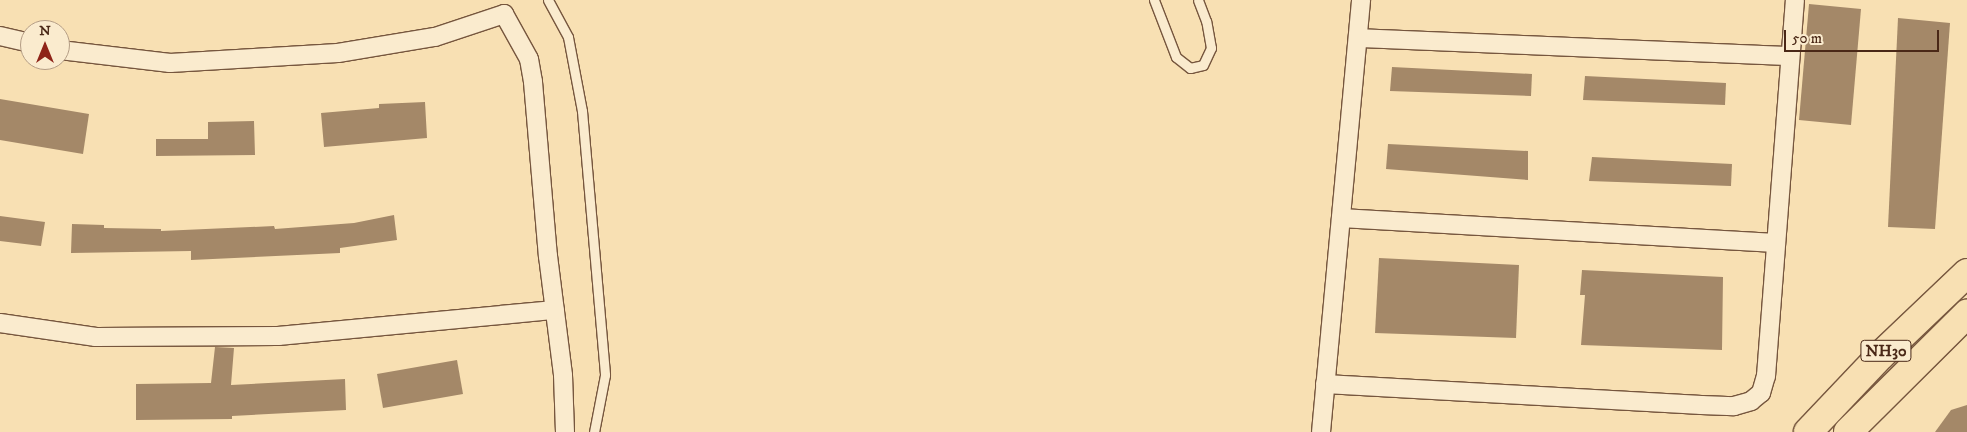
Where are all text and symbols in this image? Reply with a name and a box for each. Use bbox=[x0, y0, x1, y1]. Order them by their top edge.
north arrow bbox=[20, 20, 70, 70]
scale bar bbox=[1787, 20, 1942, 52]
text: N bbox=[39, 22, 51, 40]
text: 50 m bbox=[1792, 29, 1822, 48]
road number: NH30 bbox=[1860, 338, 1912, 364]

